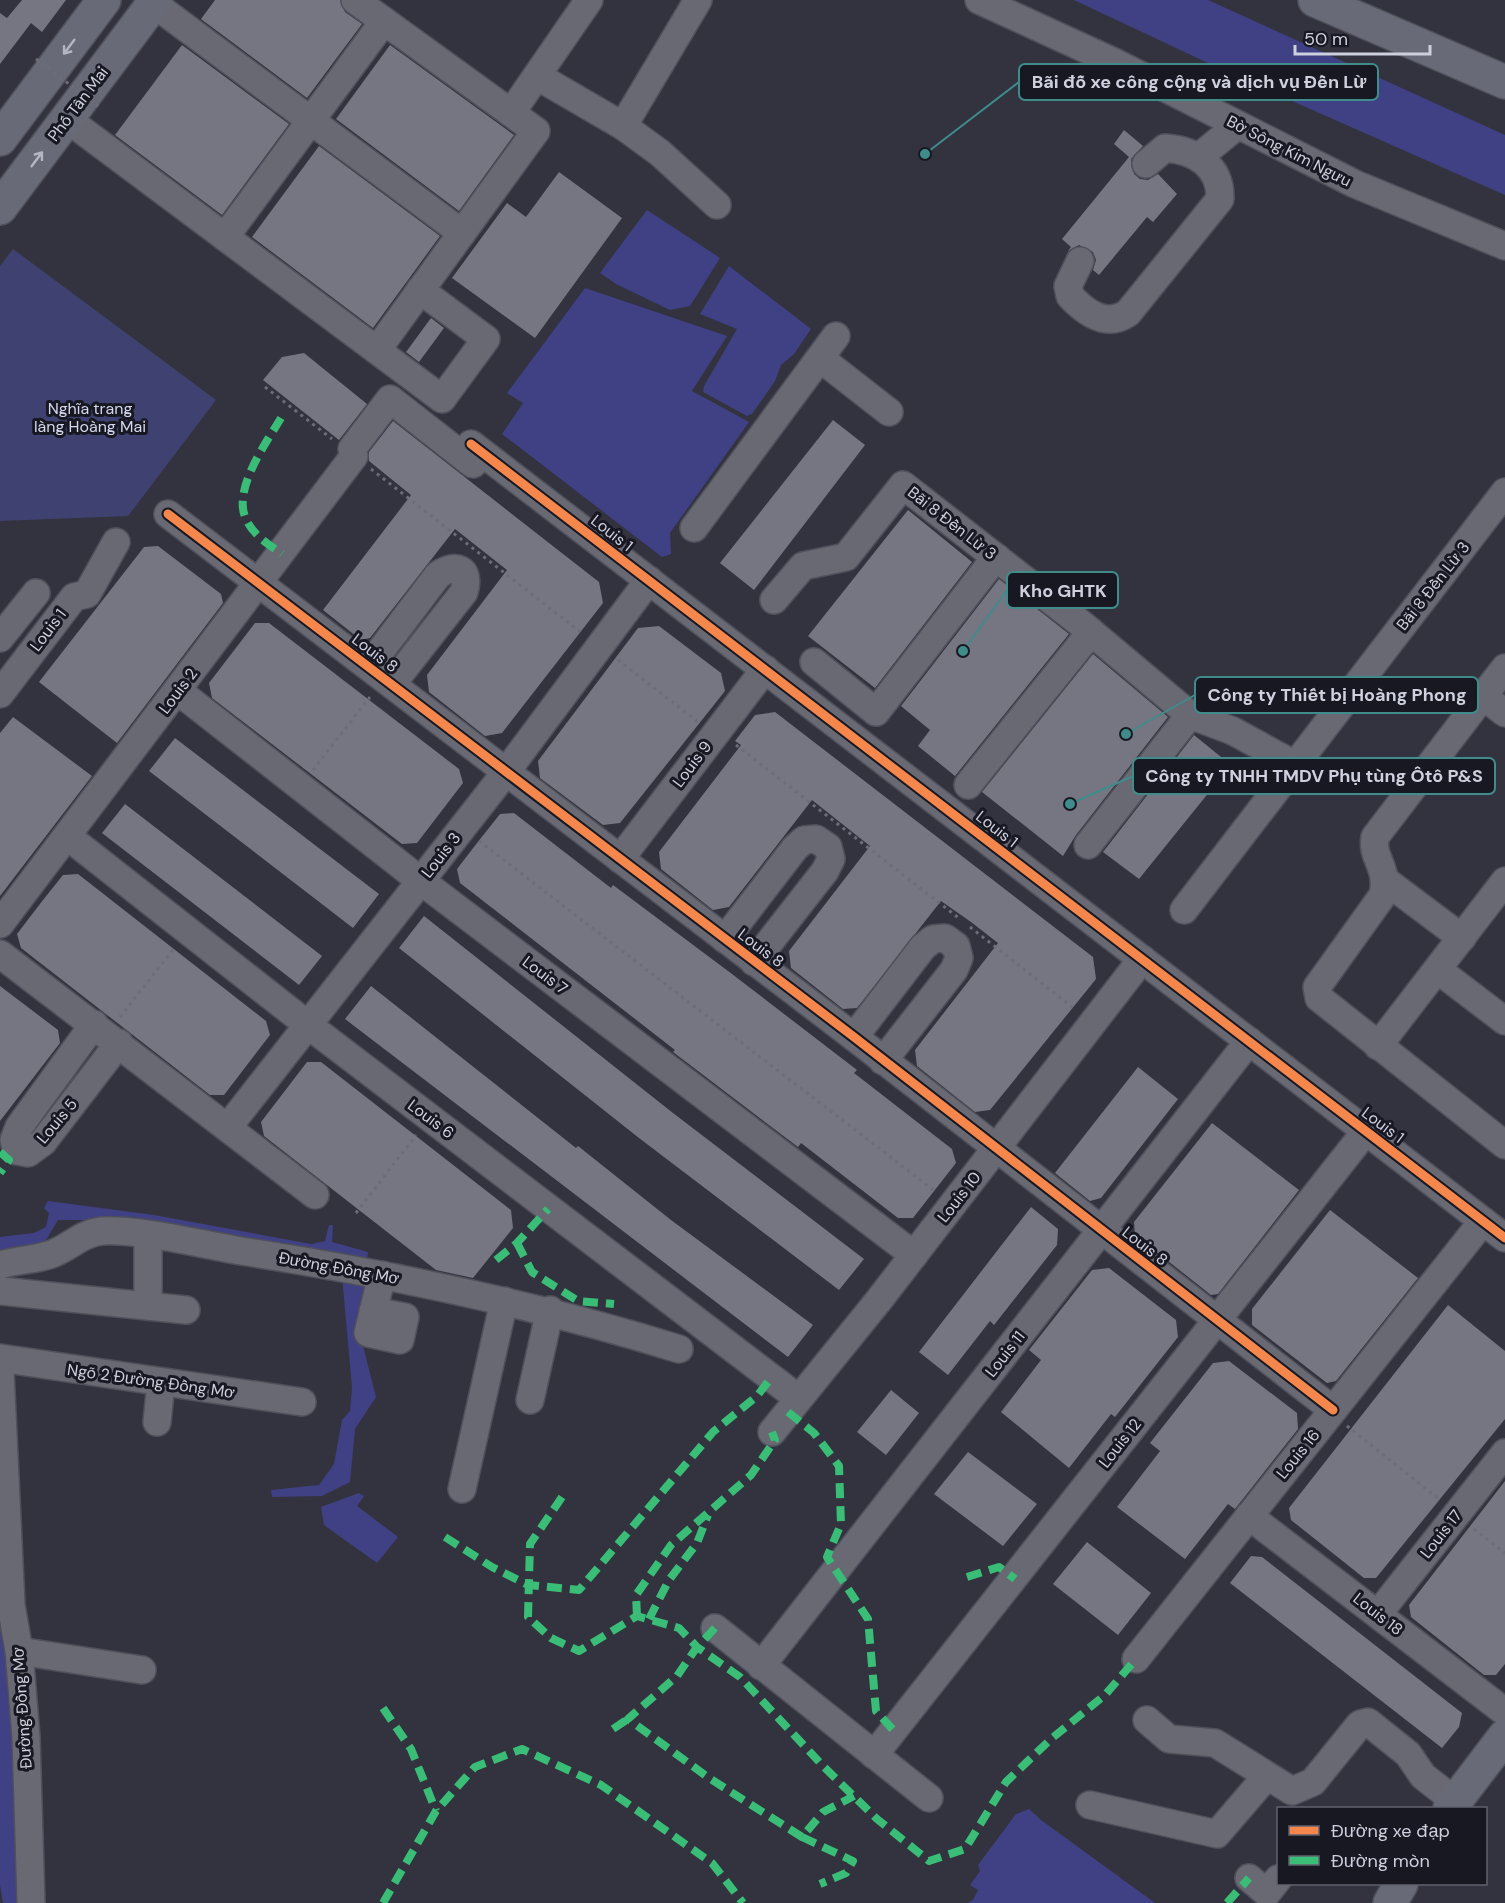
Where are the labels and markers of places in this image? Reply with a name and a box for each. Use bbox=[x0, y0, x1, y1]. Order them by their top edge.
callout: Bãi đỗ xe công cộng và dịch vụ Đền Lừ bbox=[1019, 64, 1378, 100]
callout: Kho GHTK bbox=[1007, 572, 1118, 608]
callout: Công ty Thiết bị Hoàng Phong bbox=[1195, 677, 1478, 713]
callout: Công ty TNHH TMDV Phụ tùng Ôtô P&S bbox=[1133, 758, 1495, 794]

